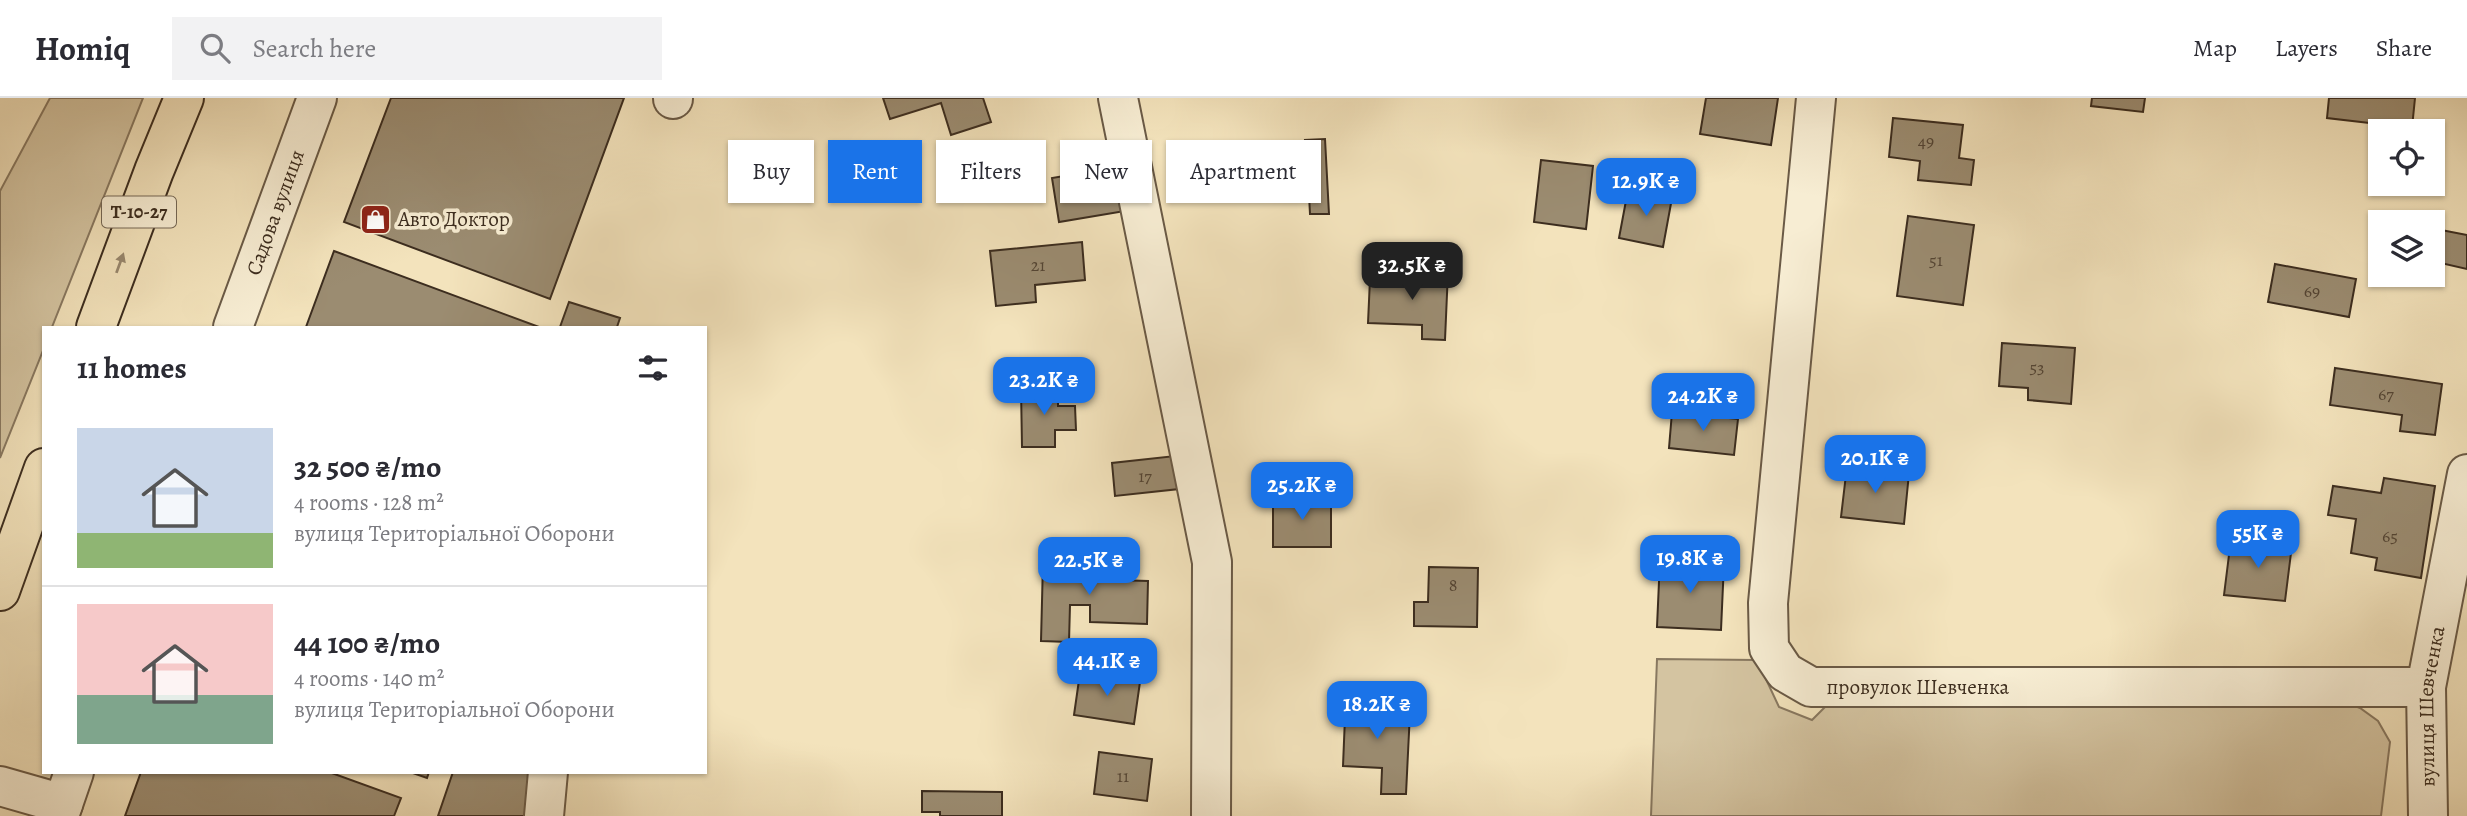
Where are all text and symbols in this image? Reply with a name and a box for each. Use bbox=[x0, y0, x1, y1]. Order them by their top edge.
search box bbox=[172, 17, 662, 80]
text: Homiq bbox=[35, 26, 130, 71]
icon: search bbox=[196, 29, 234, 67]
text: Search here bbox=[252, 31, 376, 66]
text: Map bbox=[2193, 32, 2237, 64]
text: Layers bbox=[2275, 32, 2338, 64]
text: Share bbox=[2376, 32, 2432, 64]
map controls bbox=[2368, 119, 2445, 287]
button: locate bbox=[2368, 119, 2445, 196]
house number: 49 bbox=[1918, 129, 1934, 153]
chip: Buy bbox=[728, 140, 814, 203]
chip: Rent bbox=[828, 140, 922, 203]
chip: Filters bbox=[936, 140, 1046, 203]
chip: New bbox=[1060, 140, 1152, 203]
chip: Apartment bbox=[1166, 140, 1321, 203]
street label: Садова вулиця bbox=[239, 146, 311, 279]
pin: 12.9K ₴ bbox=[1581, 158, 1711, 218]
text: 12.9K ₴ bbox=[1612, 165, 1680, 196]
road number: Т-10-27 bbox=[102, 196, 176, 228]
shop icon: Авто Доктор bbox=[358, 202, 392, 236]
place label: Авто Доктор bbox=[397, 205, 510, 233]
button: layers bbox=[2368, 210, 2445, 287]
pin: 32.5K ₴ bbox=[1347, 242, 1477, 302]
house number: 51 bbox=[1929, 248, 1943, 272]
text: 32.5K ₴ bbox=[1378, 249, 1446, 280]
one-way arrow bbox=[114, 253, 125, 274]
house number: 21 bbox=[1031, 253, 1045, 277]
house number: 69 bbox=[2304, 279, 2320, 303]
text: 11 homes bbox=[77, 348, 187, 388]
icon: filters bbox=[634, 349, 672, 387]
house number: 53 bbox=[2029, 355, 2045, 379]
pin: 23.2K ₴ bbox=[979, 358, 1109, 417]
text: 23.2K ₴ bbox=[1009, 364, 1079, 395]
pin: 24.2K ₴ bbox=[1638, 374, 1768, 433]
text: 24.2K ₴ bbox=[1668, 380, 1738, 411]
house number: 67 bbox=[2378, 382, 2394, 406]
pin: 20.1K ₴ bbox=[1810, 436, 1940, 495]
text: 20.1K ₴ bbox=[1841, 442, 1909, 473]
text: 32 500 ₴/mo bbox=[294, 447, 441, 487]
icon: home bbox=[133, 456, 217, 540]
pin: 25.2K ₴ bbox=[1237, 462, 1367, 522]
house number: 17 bbox=[1138, 464, 1152, 488]
text: 25.2K ₴ bbox=[1267, 469, 1337, 500]
text: 4 rooms · 128 m² bbox=[294, 487, 444, 518]
pin: 55K ₴ bbox=[2209, 510, 2307, 570]
text: 55K ₴ bbox=[2232, 517, 2284, 548]
text: вулиця Територіальної Оборони bbox=[294, 518, 615, 549]
house number: 65 bbox=[2382, 524, 2398, 548]
pin: 19.8K ₴ bbox=[1625, 536, 1755, 595]
pin: 22.5K ₴ bbox=[1024, 538, 1154, 597]
text: 19.8K ₴ bbox=[1656, 542, 1724, 573]
text: 22.5K ₴ bbox=[1054, 544, 1124, 575]
house number: 8 bbox=[1449, 573, 1457, 597]
text: 44 100 ₴/mo bbox=[294, 623, 440, 663]
street label: вулиця Шевченка bbox=[2412, 623, 2452, 787]
icon: home bbox=[133, 632, 217, 716]
pin: 44.1K ₴ bbox=[1042, 638, 1172, 698]
text: 44.1K ₴ bbox=[1073, 645, 1141, 676]
text: 4 rooms · 140 m² bbox=[294, 663, 444, 694]
street label: провулок Шевченка bbox=[1826, 673, 2010, 701]
pin: 18.2K ₴ bbox=[1312, 682, 1442, 741]
text: 18.2K ₴ bbox=[1343, 688, 1411, 719]
text: вулиця Територіальної Оборони bbox=[294, 694, 615, 725]
house number: 11 bbox=[1117, 764, 1129, 788]

